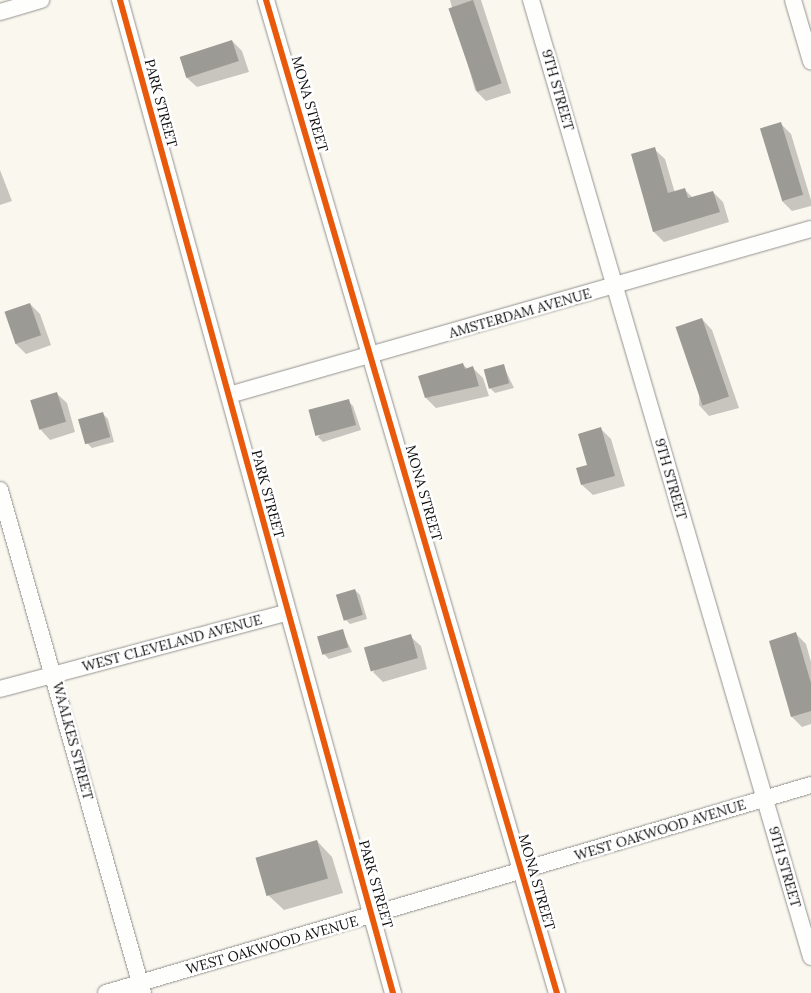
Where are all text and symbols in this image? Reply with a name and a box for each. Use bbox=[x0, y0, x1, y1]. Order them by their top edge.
street label: 9TH STREET bbox=[538, 47, 578, 133]
street label: MONA STREET bbox=[288, 54, 332, 154]
street label: PARK STREET bbox=[141, 57, 181, 149]
street label: AMSTERDAM AVENUE bbox=[447, 285, 593, 341]
street label: 9TH STREET bbox=[651, 436, 691, 522]
street label: MONA STREET bbox=[402, 443, 446, 543]
street label: PARK STREET bbox=[248, 448, 288, 540]
street label: WEST CLEVELAND AVENUE bbox=[80, 611, 264, 675]
street label: WAALKES STREET bbox=[49, 680, 97, 802]
street label: WEST OAKWOOD AVENUE bbox=[572, 796, 748, 864]
street label: 9TH STREET bbox=[765, 824, 805, 910]
street label: MONA STREET bbox=[515, 832, 559, 932]
street label: PARK STREET bbox=[355, 838, 397, 930]
street label: WEST OAKWOOD AVENUE bbox=[184, 912, 360, 978]

